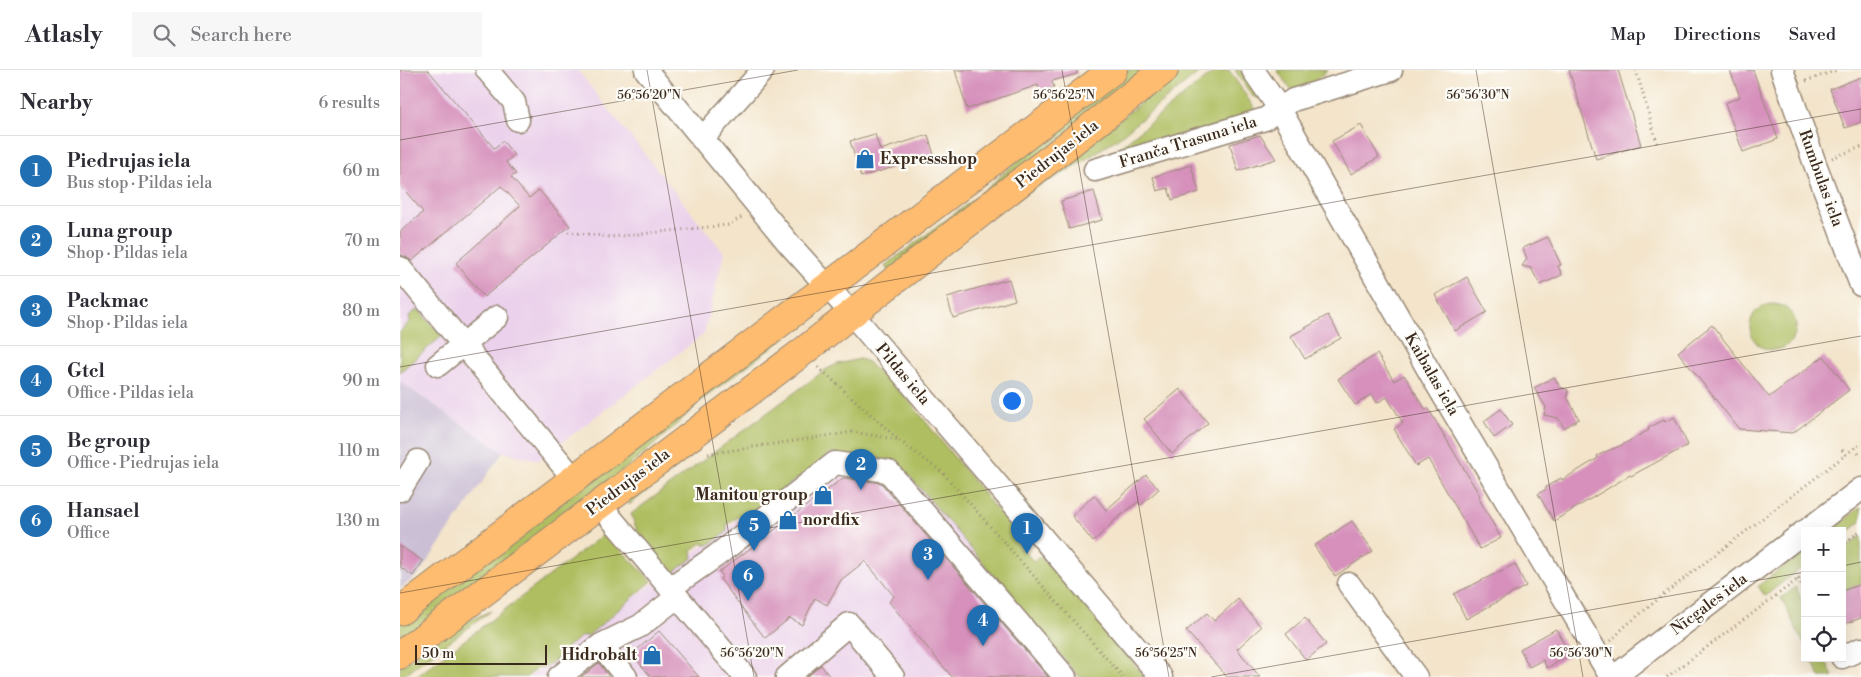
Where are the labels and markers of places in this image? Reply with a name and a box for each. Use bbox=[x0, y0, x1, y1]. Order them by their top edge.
shop icon: Expressshop bbox=[854, 148, 876, 170]
place label: Expressshop bbox=[880, 149, 977, 169]
pin: 2 bbox=[845, 449, 877, 490]
shop icon: Manitou group bbox=[812, 484, 834, 506]
place label: Manitou group bbox=[695, 485, 808, 505]
shop icon: nordfix bbox=[777, 509, 799, 531]
pin: 5 bbox=[738, 510, 770, 551]
place label: nordfix bbox=[803, 510, 860, 530]
pin: 1 bbox=[1011, 513, 1043, 554]
pin: 3 bbox=[912, 539, 944, 580]
pin: 6 bbox=[732, 560, 764, 601]
pin: 4 bbox=[967, 605, 999, 646]
shop icon: Hidrobalt bbox=[641, 644, 663, 666]
place label: Hidrobalt bbox=[562, 645, 637, 665]

